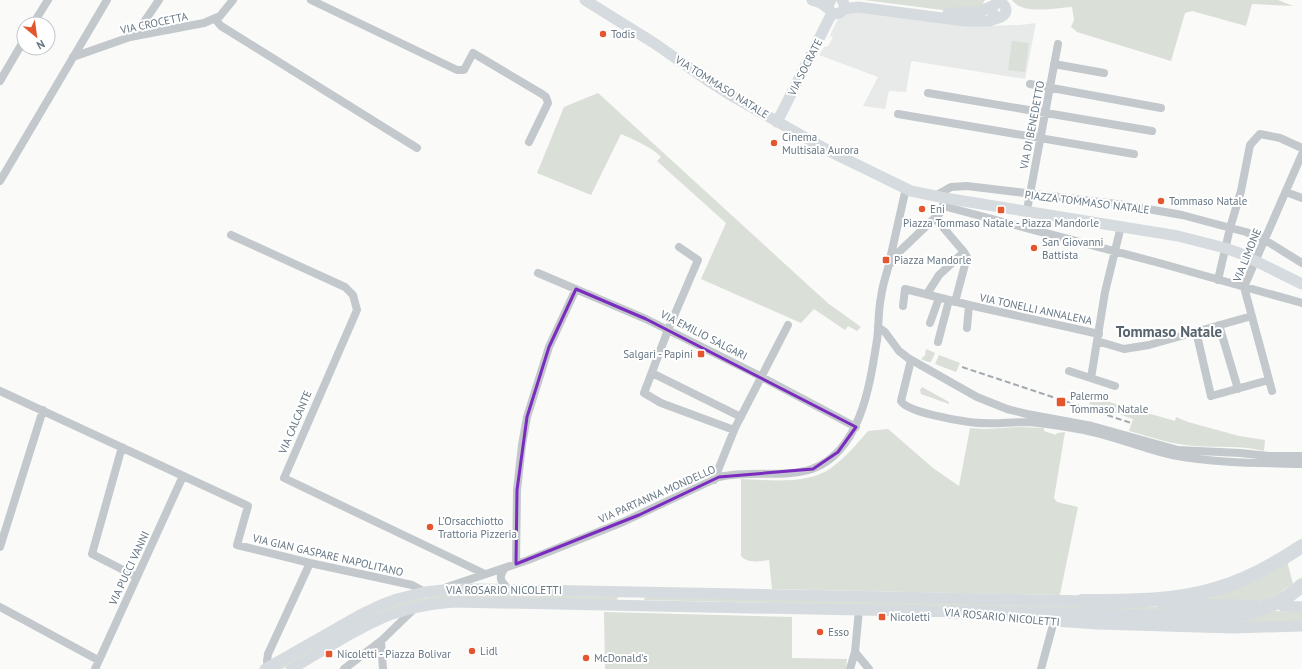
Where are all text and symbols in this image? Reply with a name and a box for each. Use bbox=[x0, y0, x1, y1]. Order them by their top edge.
street label: VIA CROCETTA bbox=[118, 9, 190, 37]
north arrow bbox=[16, 16, 56, 56]
place label: Todis bbox=[611, 27, 635, 41]
marker: Todis bbox=[598, 29, 608, 39]
street label: VIA SOCRATE bbox=[784, 36, 825, 99]
text: N bbox=[34, 37, 47, 53]
street label: VIA TOMMASO NATALE bbox=[672, 52, 771, 122]
street label: VIA DI BENEDETTO bbox=[1016, 80, 1047, 171]
place label: Cinema Multisala Aurora bbox=[782, 130, 859, 157]
marker: Cinema Multisala Aurora bbox=[769, 138, 779, 148]
street label: PIAZZA TOMMASO NATALE bbox=[1024, 187, 1150, 217]
place label: Tommaso Natale bbox=[1169, 194, 1248, 208]
marker: Tommaso Natale bbox=[1156, 196, 1166, 206]
place label: Eni bbox=[930, 202, 945, 216]
marker: Eni bbox=[917, 204, 927, 214]
marker: Piazza Tommaso Natale - Piazza Mandorle bbox=[996, 205, 1006, 215]
place label: Piazza Tommaso Natale - Piazza Mandorle bbox=[903, 216, 1099, 230]
street label: VIA LIMONE bbox=[1229, 226, 1264, 285]
place label: San Giovanni Battista bbox=[1042, 235, 1103, 262]
marker: San Giovanni Battista bbox=[1029, 243, 1039, 253]
place label: Piazza Mandorle bbox=[894, 253, 972, 267]
marker: Piazza Mandorle bbox=[881, 255, 891, 265]
street label: VIA TONELLI ANNALENA bbox=[977, 290, 1094, 328]
street label: VIA EMILIO SALGARI bbox=[657, 307, 750, 363]
district label: Tommaso Natale bbox=[1116, 322, 1223, 341]
place label: Salgari - Papini bbox=[623, 347, 693, 361]
marker: Salgari - Papini bbox=[696, 349, 706, 359]
street label: VIA CALCANTE bbox=[275, 388, 315, 457]
place label: Palermo Tommaso Natale bbox=[1070, 389, 1149, 416]
marker: Palermo Tommaso Natale bbox=[1055, 396, 1067, 408]
street label: VIA PARTANNA MONDELLO bbox=[595, 462, 718, 527]
place label: L'Orsacchiotto Trattoria Pizzeria bbox=[438, 514, 517, 541]
marker: L'Orsacchiotto Trattoria Pizzeria bbox=[425, 522, 435, 532]
street label: VIA PUCCI VANNI bbox=[105, 529, 152, 608]
street label: VIA GIAN GASPARE NAPOLITANO bbox=[250, 531, 405, 579]
street label: VIA ROSARIO NICOLETTI bbox=[445, 583, 562, 597]
street label: VIA ROSARIO NICOLETTI bbox=[943, 605, 1060, 629]
place label: Nicoletti bbox=[890, 610, 930, 624]
marker: Nicoletti bbox=[877, 612, 887, 622]
place label: Esso bbox=[828, 625, 849, 639]
marker: Esso bbox=[815, 627, 825, 637]
place label: Lidl bbox=[480, 644, 499, 658]
marker: Lidl bbox=[467, 646, 477, 656]
place label: Nicoletti - Piazza Bolivar bbox=[337, 647, 451, 661]
marker: Nicoletti - Piazza Bolivar bbox=[324, 649, 334, 659]
place label: McDonald's bbox=[594, 651, 648, 665]
marker: McDonald's bbox=[581, 653, 591, 663]

